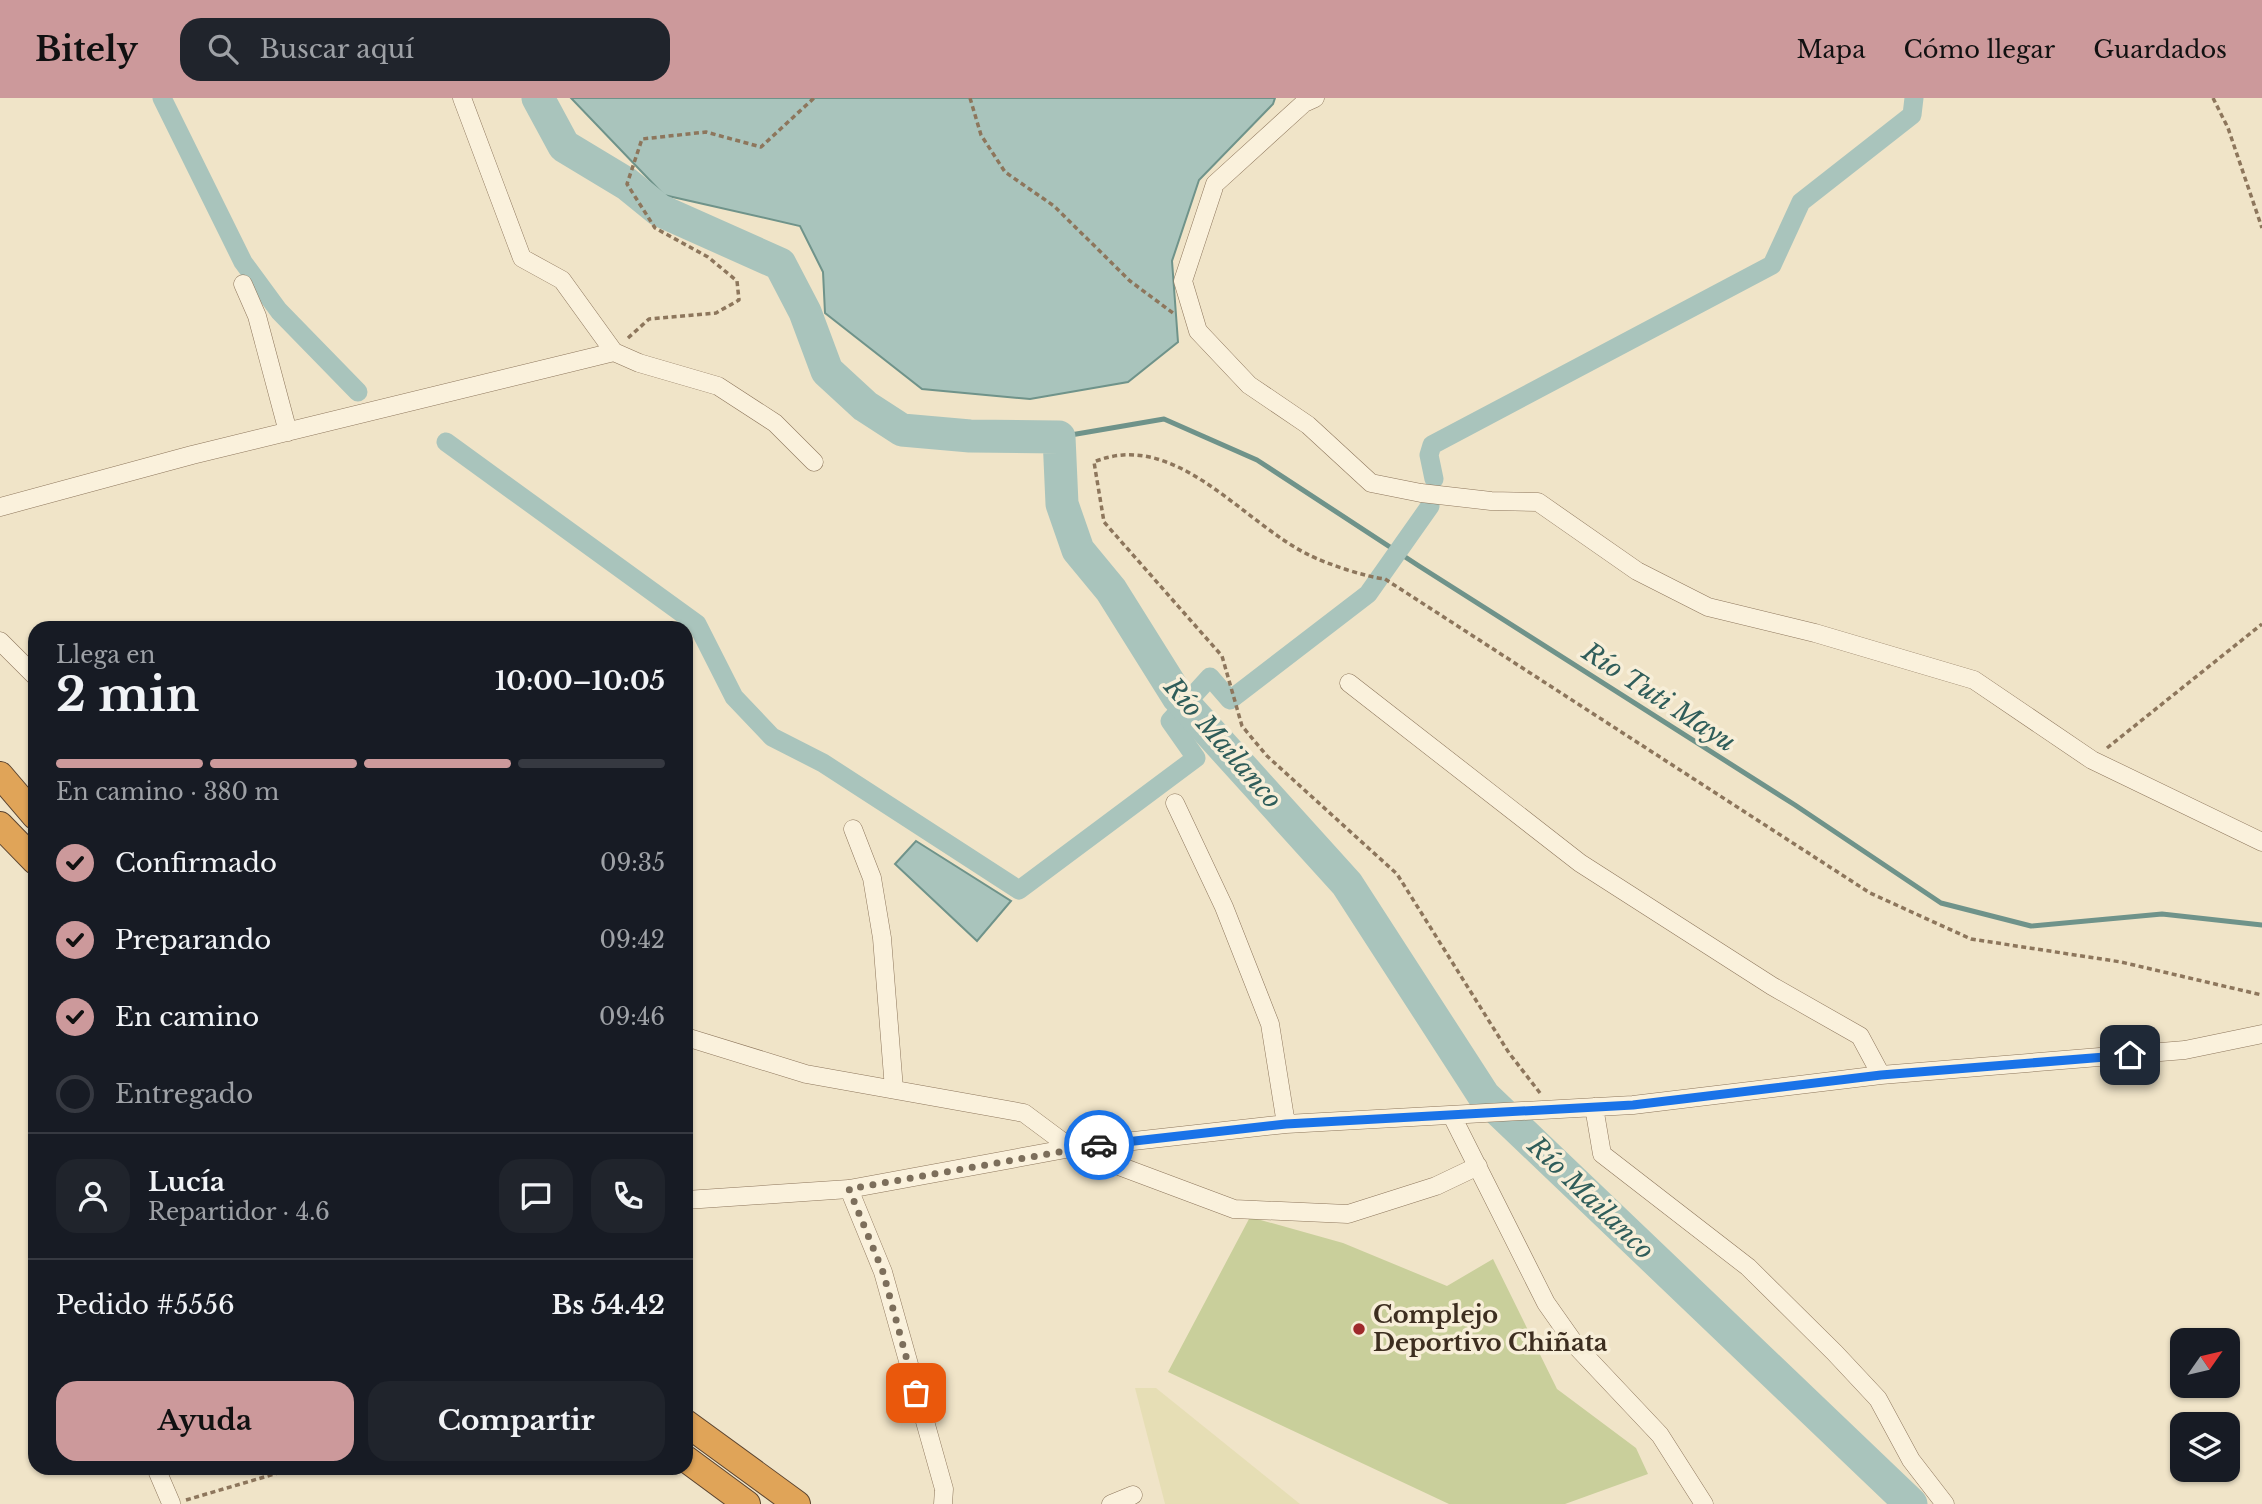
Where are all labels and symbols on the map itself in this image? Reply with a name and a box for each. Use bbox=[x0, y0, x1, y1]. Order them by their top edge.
water label: Río Tuti Mayu bbox=[1575, 635, 1742, 758]
water label: Río Mailanco bbox=[1157, 670, 1289, 815]
pin bbox=[2100, 1025, 2160, 1085]
courier bbox=[1064, 1110, 1134, 1180]
water label: Río Mailanco bbox=[1521, 1129, 1661, 1266]
place label: Complejo Deportivo Chiñata bbox=[1373, 1300, 1608, 1357]
marker: Complejo Deportivo Chiñata bbox=[1351, 1321, 1367, 1337]
north arrow bbox=[2170, 1328, 2240, 1398]
pin bbox=[886, 1363, 946, 1423]

